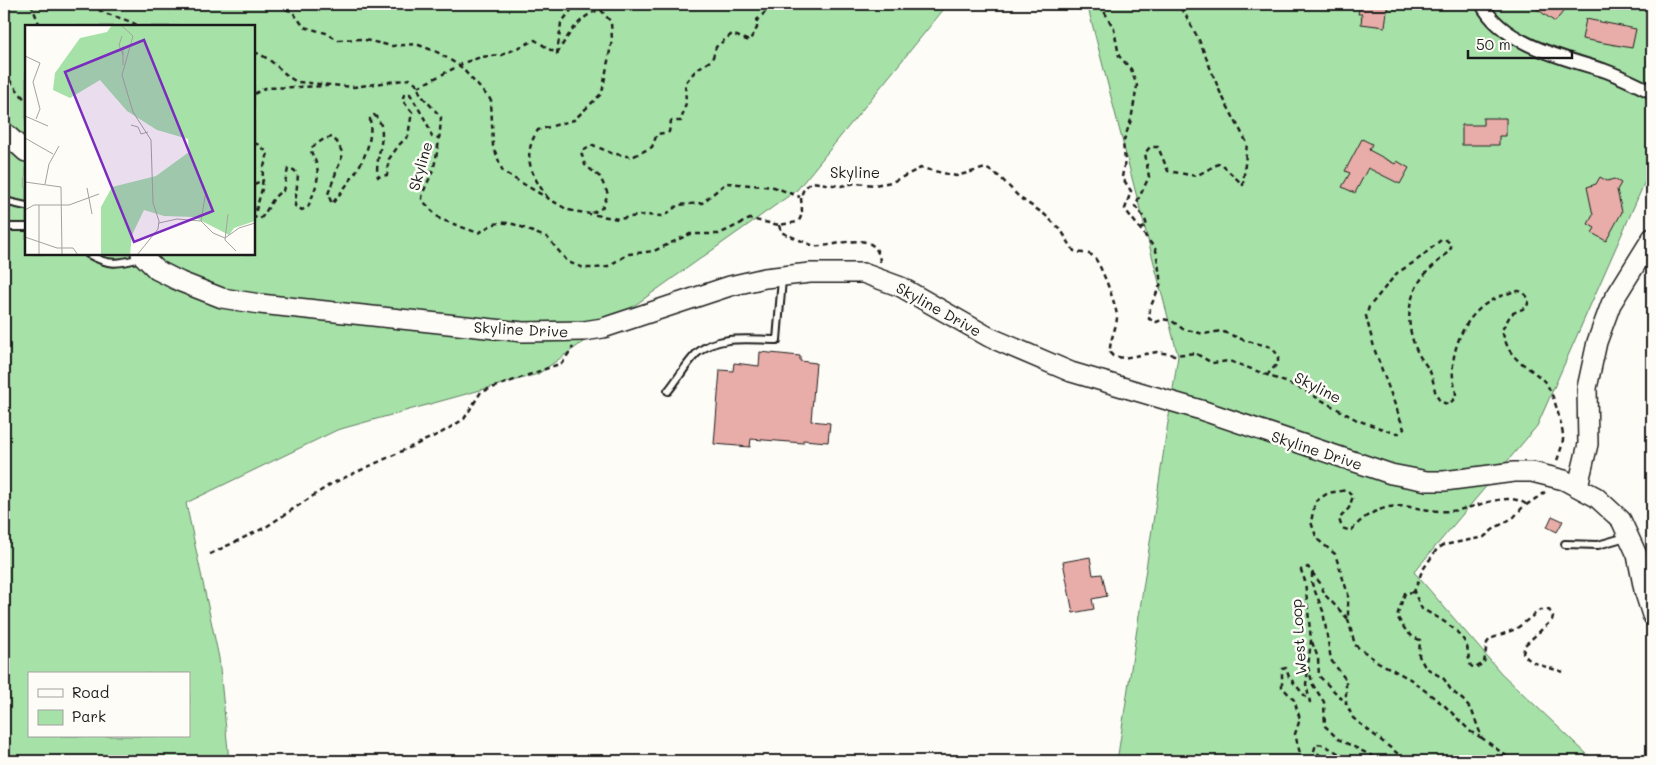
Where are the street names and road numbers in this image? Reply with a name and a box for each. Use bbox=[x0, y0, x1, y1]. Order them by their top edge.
street label: Skyline bbox=[403, 139, 437, 193]
street label: Skyline bbox=[830, 162, 880, 182]
street label: Skyline Drive bbox=[893, 277, 985, 341]
street label: Skyline Drive bbox=[473, 317, 569, 341]
street label: Skyline bbox=[1291, 367, 1345, 407]
street label: Skyline Drive bbox=[1269, 426, 1365, 474]
street label: West Loop bbox=[1285, 598, 1311, 676]

